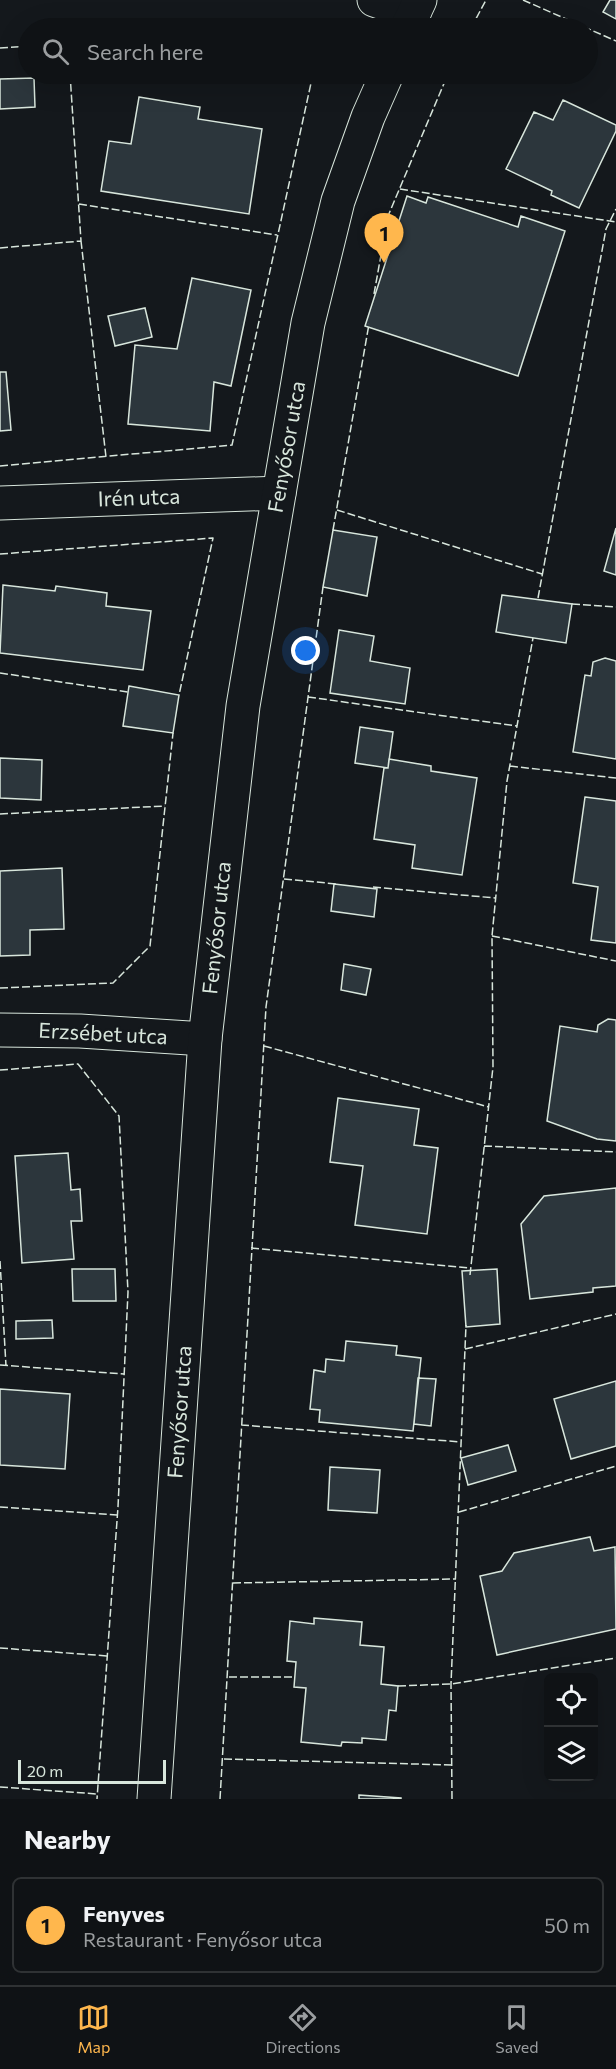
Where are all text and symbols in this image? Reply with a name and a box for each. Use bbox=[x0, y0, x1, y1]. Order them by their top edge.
search box bbox=[18, 18, 598, 84]
icon: search bbox=[39, 35, 72, 68]
text: Search here bbox=[87, 38, 203, 65]
pin: 1 bbox=[364, 214, 404, 263]
street label: Fenyősor utca bbox=[262, 379, 309, 515]
street label: Irén utca bbox=[97, 483, 181, 510]
your location bbox=[291, 636, 320, 665]
street label: Fenyősor utca bbox=[196, 860, 235, 995]
street label: Erzsébet utca bbox=[38, 1017, 168, 1048]
street label: Fenyősor utca bbox=[161, 1345, 196, 1479]
map controls bbox=[544, 1673, 598, 1781]
button: locate bbox=[544, 1673, 598, 1727]
button: layers bbox=[544, 1727, 598, 1781]
scale bar bbox=[18, 1757, 166, 1784]
text: 20 m bbox=[27, 1761, 63, 1780]
text: Nearby bbox=[24, 1823, 111, 1854]
text: Fenyves bbox=[83, 1900, 165, 1927]
text: 1 bbox=[41, 1913, 50, 1937]
text: 50 m bbox=[544, 1913, 590, 1937]
text: Restaurant · Fenyősor utca bbox=[83, 1927, 322, 1951]
tab: Map bbox=[77, 2001, 110, 2056]
tab: Directions bbox=[265, 2001, 340, 2056]
tab: Saved bbox=[495, 2001, 539, 2056]

